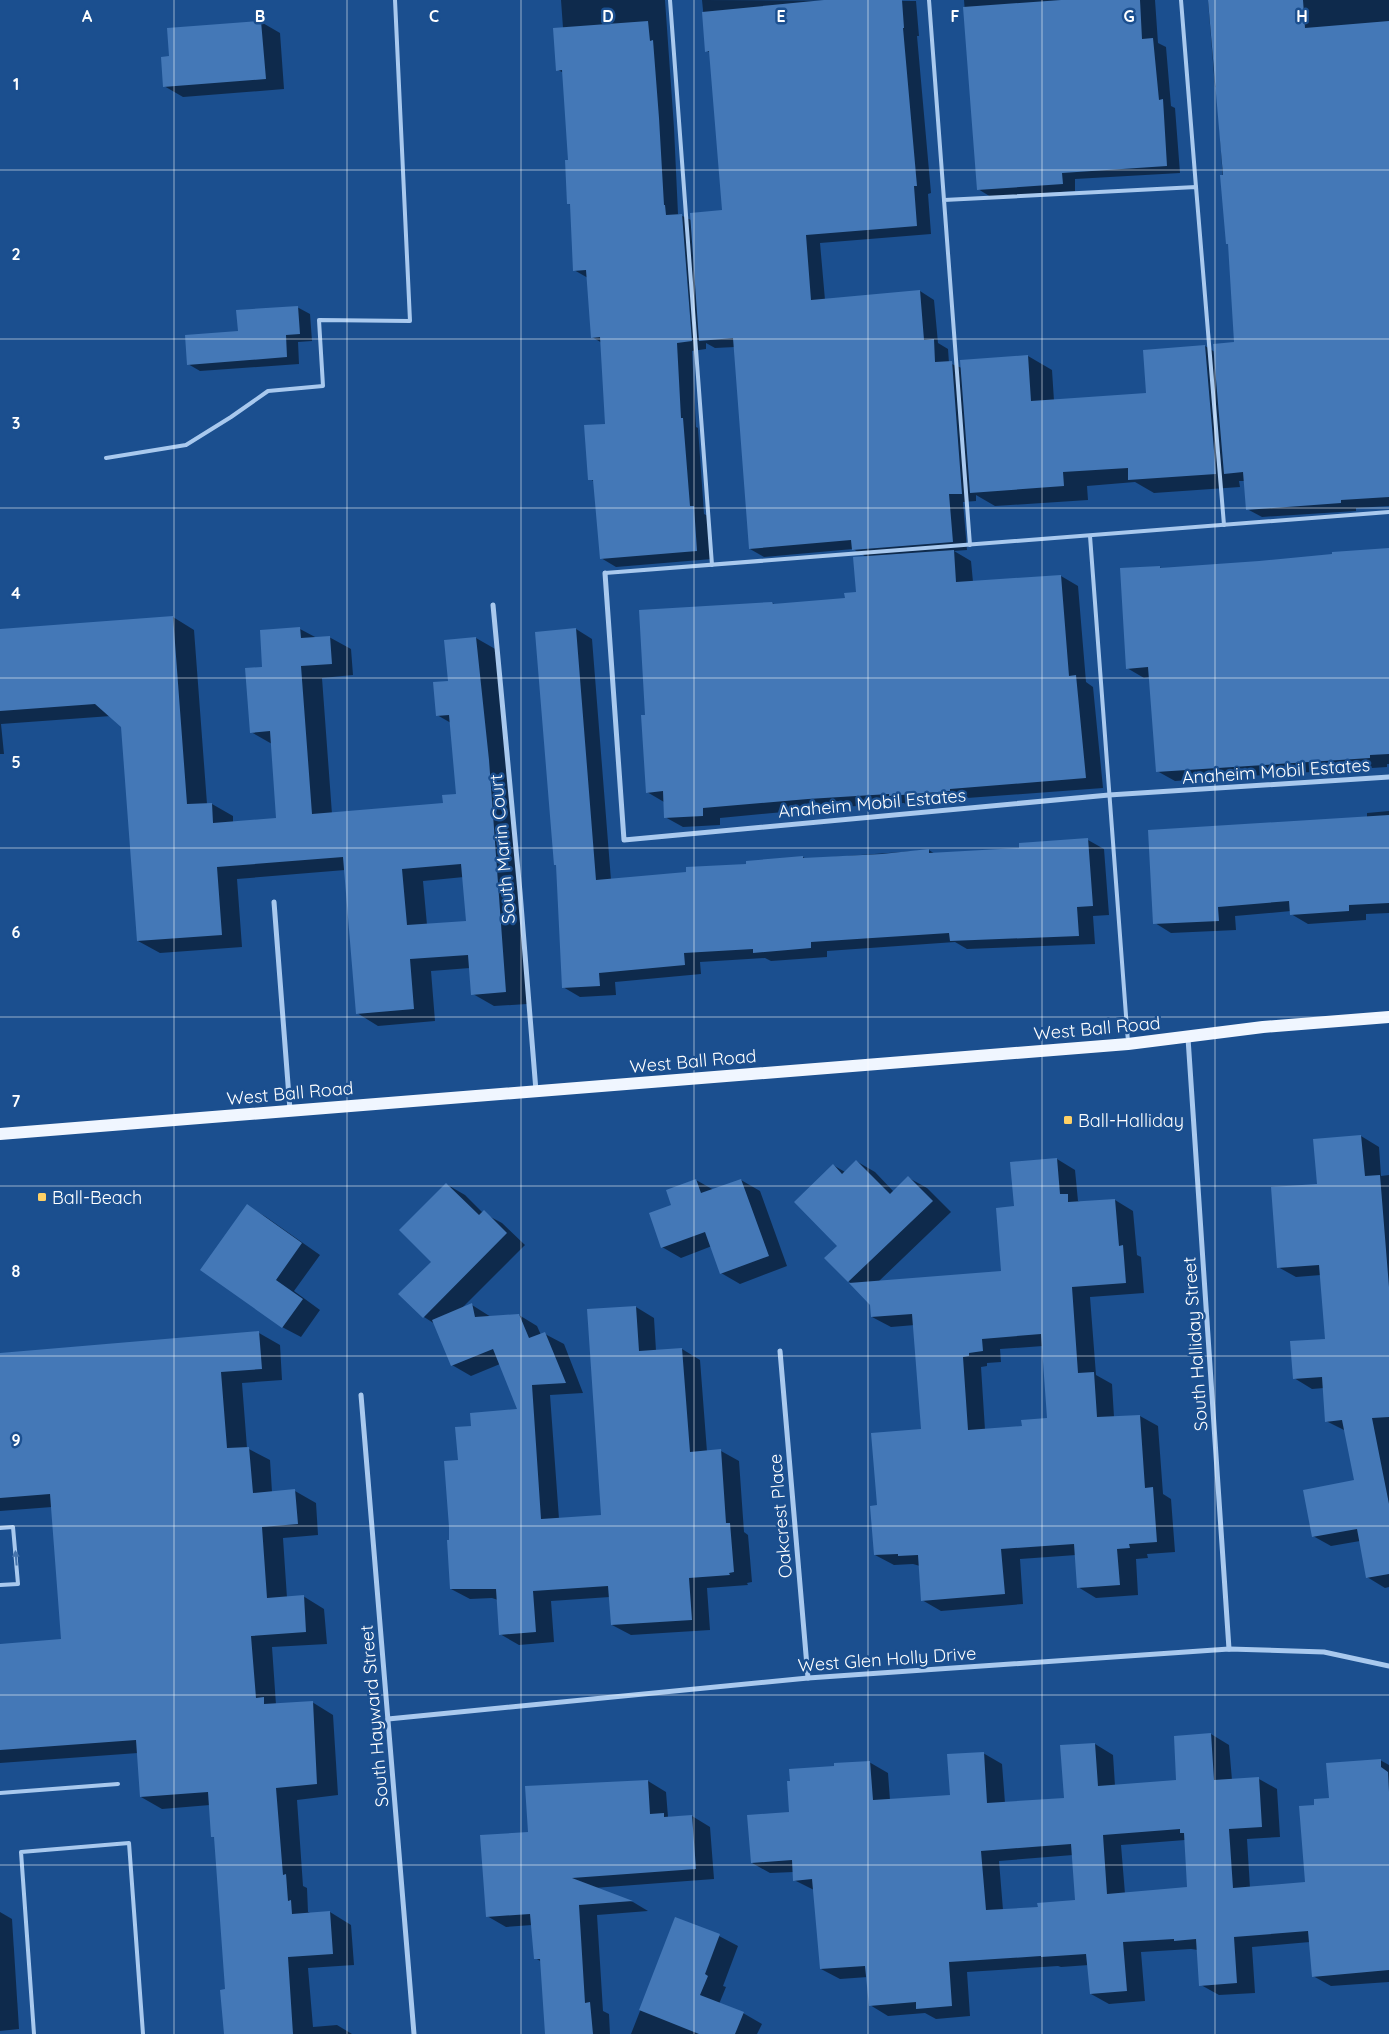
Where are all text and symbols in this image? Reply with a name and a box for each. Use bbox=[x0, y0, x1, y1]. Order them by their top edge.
text: A bbox=[82, 6, 93, 26]
text: B bbox=[255, 6, 265, 26]
text: C bbox=[429, 6, 439, 26]
text: D bbox=[602, 6, 614, 26]
text: E bbox=[776, 6, 786, 26]
text: F bbox=[951, 6, 960, 26]
text: G bbox=[1123, 6, 1135, 26]
text: H bbox=[1296, 6, 1308, 26]
text: 1 bbox=[13, 74, 19, 94]
text: 2 bbox=[11, 244, 21, 264]
text: 3 bbox=[12, 413, 20, 433]
text: 4 bbox=[11, 583, 21, 603]
text: 5 bbox=[11, 752, 21, 772]
street label: Anaheim Mobil Estates bbox=[1181, 753, 1371, 789]
street label: South Marin Court bbox=[484, 773, 520, 925]
street label: Anaheim Mobil Estates bbox=[777, 783, 967, 823]
text: 6 bbox=[12, 922, 21, 942]
street label: West Ball Road bbox=[1033, 1011, 1161, 1045]
street label: West Ball Road bbox=[629, 1044, 757, 1078]
street label: West Ball Road bbox=[226, 1076, 354, 1110]
text: 7 bbox=[12, 1091, 21, 1111]
place label: Ball-Halliday bbox=[1078, 1109, 1184, 1132]
marker: Ball-Halliday bbox=[1062, 1114, 1074, 1126]
place label: Ball-Beach bbox=[52, 1186, 142, 1209]
marker: Ball-Beach bbox=[36, 1191, 48, 1203]
street label: South Halliday Street bbox=[1177, 1256, 1213, 1432]
text: 8 bbox=[12, 1261, 21, 1281]
text: 9 bbox=[11, 1430, 21, 1450]
street label: Oakcrest Place bbox=[763, 1453, 797, 1579]
one-way arrow bbox=[12, 1550, 20, 1566]
street label: South Hayward Street bbox=[355, 1624, 393, 1808]
street label: West Glen Holly Drive bbox=[797, 1641, 977, 1677]

